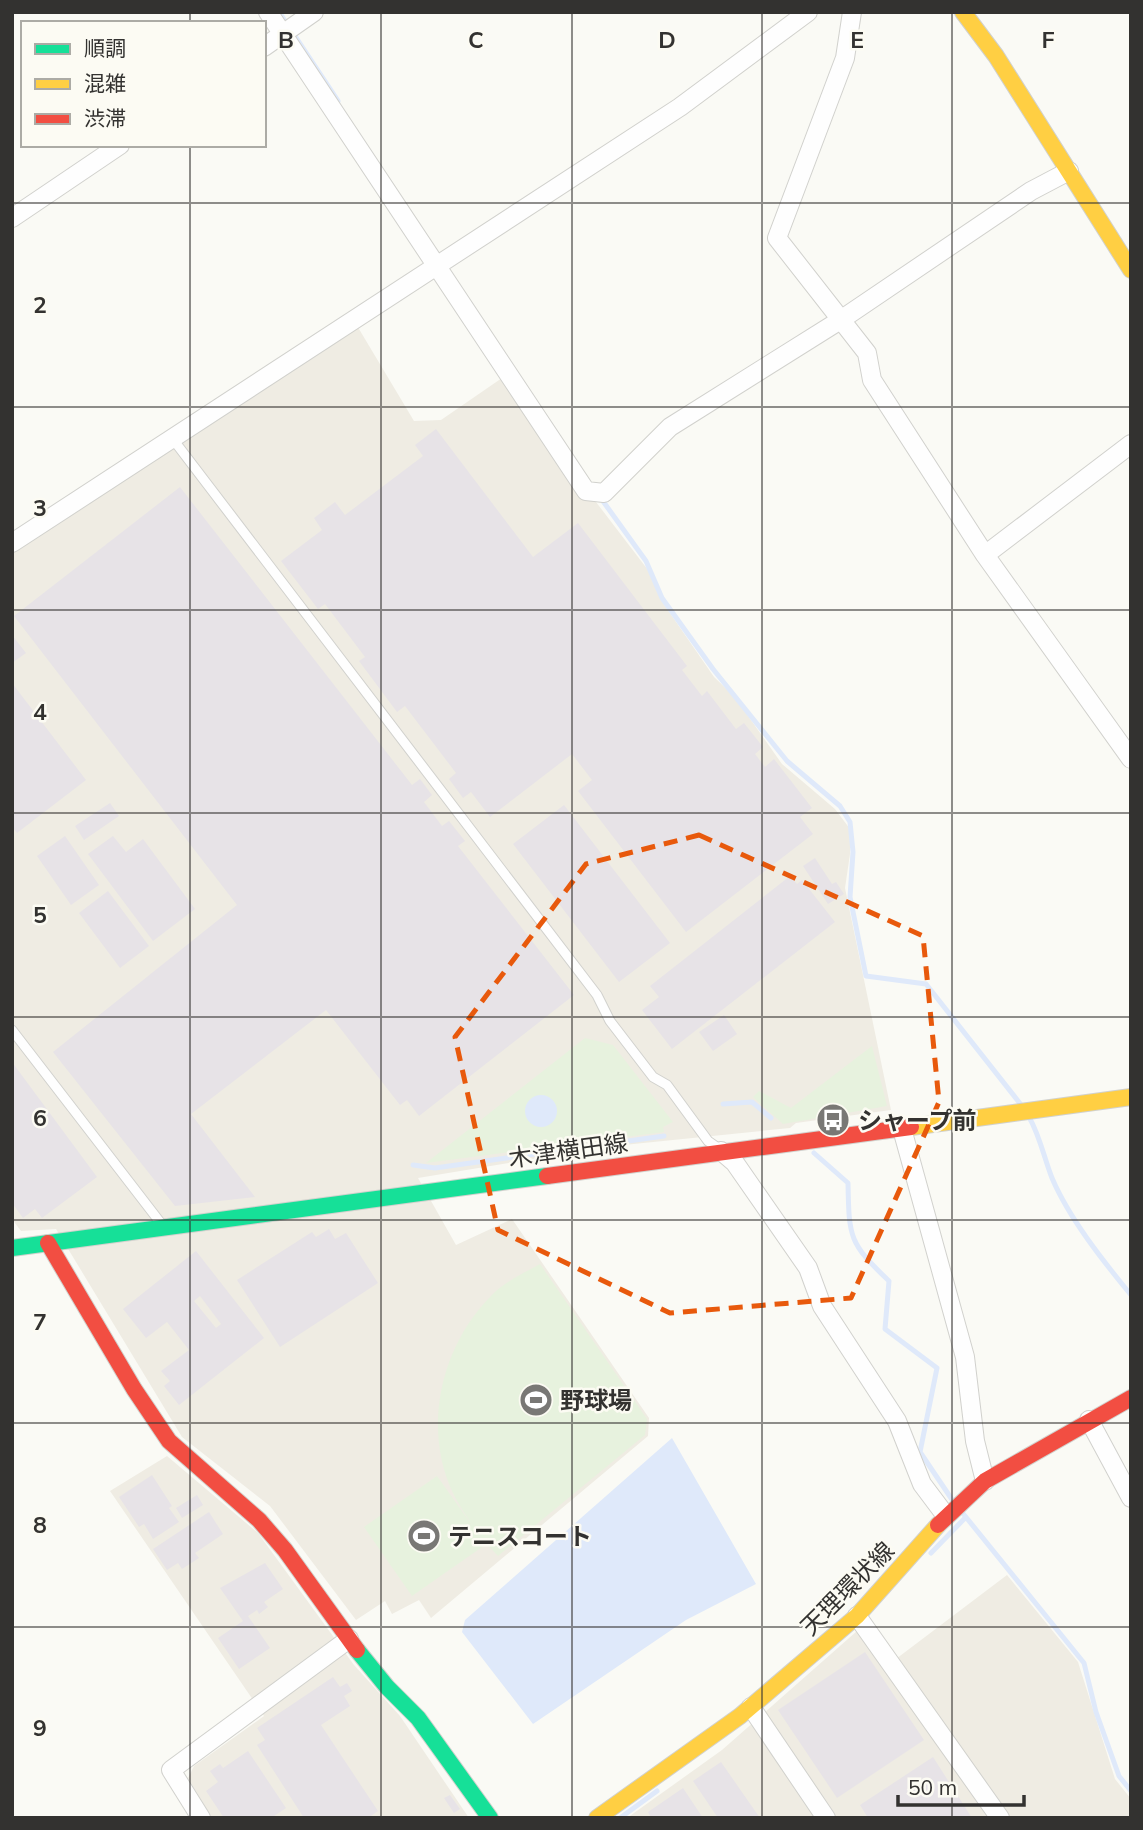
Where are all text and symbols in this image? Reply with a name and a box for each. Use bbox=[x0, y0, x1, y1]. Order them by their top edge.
legend bbox=[21, 21, 266, 147]
text: B bbox=[278, 25, 294, 54]
text: C bbox=[468, 25, 484, 54]
text: D bbox=[658, 25, 676, 54]
text: E bbox=[850, 25, 864, 54]
text: F bbox=[1041, 25, 1055, 54]
text: 順調 bbox=[84, 35, 126, 61]
text: 混雑 bbox=[84, 70, 126, 96]
text: 渋滞 bbox=[84, 105, 126, 131]
text: 2 bbox=[33, 290, 47, 319]
text: 3 bbox=[33, 493, 47, 522]
text: 4 bbox=[33, 697, 47, 726]
text: 5 bbox=[33, 900, 47, 929]
bus stop icon: シャープ前 bbox=[814, 1101, 852, 1139]
text: 6 bbox=[33, 1103, 47, 1132]
place label: シャープ前 bbox=[858, 1105, 977, 1135]
street label: 木津横田線 bbox=[506, 1127, 630, 1173]
text: 7 bbox=[33, 1307, 47, 1336]
sports icon: 野球場 bbox=[517, 1381, 555, 1419]
place label: 野球場 bbox=[560, 1385, 632, 1415]
text: 8 bbox=[33, 1510, 47, 1539]
sports icon: テニスコート bbox=[405, 1517, 443, 1555]
place label: テニスコート bbox=[448, 1521, 592, 1551]
street label: 天理環状線 bbox=[794, 1535, 900, 1641]
text: 9 bbox=[33, 1713, 47, 1742]
scale bar bbox=[898, 1764, 1024, 1808]
text: 50 m bbox=[908, 1774, 957, 1800]

